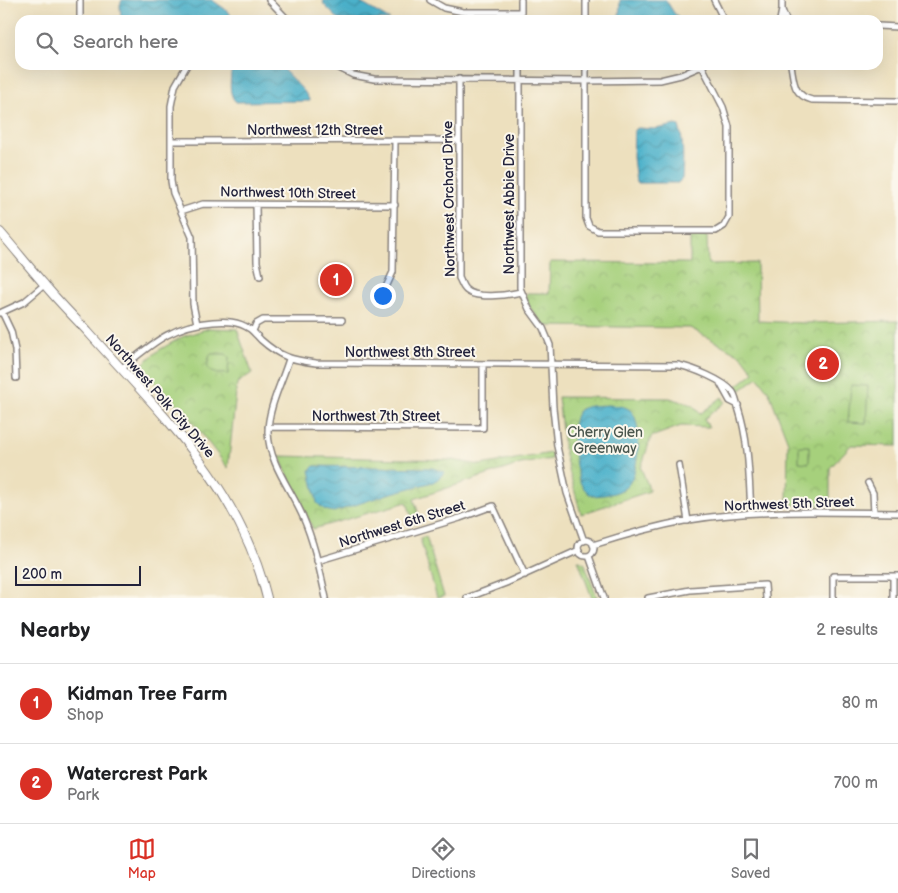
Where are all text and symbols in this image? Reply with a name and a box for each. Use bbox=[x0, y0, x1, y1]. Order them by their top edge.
search box bbox=[15, 15, 883, 70]
icon: search bbox=[33, 29, 61, 57]
text: Search here bbox=[73, 31, 178, 54]
street label: Northwest Orchard Drive bbox=[439, 121, 459, 277]
street label: Northwest 12th Street bbox=[247, 122, 384, 139]
street label: Northwest Abbie Drive bbox=[501, 134, 518, 274]
street label: Northwest 10th Street bbox=[220, 183, 357, 203]
pin: 1 bbox=[320, 261, 352, 299]
your location bbox=[370, 283, 396, 309]
street label: Northwest Polk City Drive bbox=[102, 331, 218, 461]
street label: Northwest 8th Street bbox=[345, 344, 476, 361]
pin: 2 bbox=[807, 345, 839, 383]
street label: Northwest 7th Street bbox=[312, 408, 441, 425]
park label: Cherry Glen Greenway bbox=[567, 424, 643, 457]
street label: Northwest 5th Street bbox=[724, 493, 855, 515]
street label: Northwest 6th Street bbox=[337, 497, 468, 551]
scale bar bbox=[15, 563, 141, 586]
text: 200 m bbox=[22, 566, 62, 583]
text: Nearby bbox=[20, 618, 90, 643]
text: 2 results bbox=[816, 621, 878, 640]
text: Kidman Tree Farm bbox=[67, 683, 227, 706]
text: 1 bbox=[33, 694, 39, 713]
text: 80 m bbox=[842, 694, 878, 713]
text: Shop bbox=[67, 706, 104, 725]
text: Watercrest Park bbox=[67, 763, 207, 786]
text: 2 bbox=[31, 774, 41, 793]
text: 700 m bbox=[834, 774, 878, 793]
text: Park bbox=[67, 786, 99, 805]
tab: Map bbox=[128, 835, 156, 882]
tab: Directions bbox=[411, 835, 476, 882]
tab: Saved bbox=[731, 835, 770, 882]

